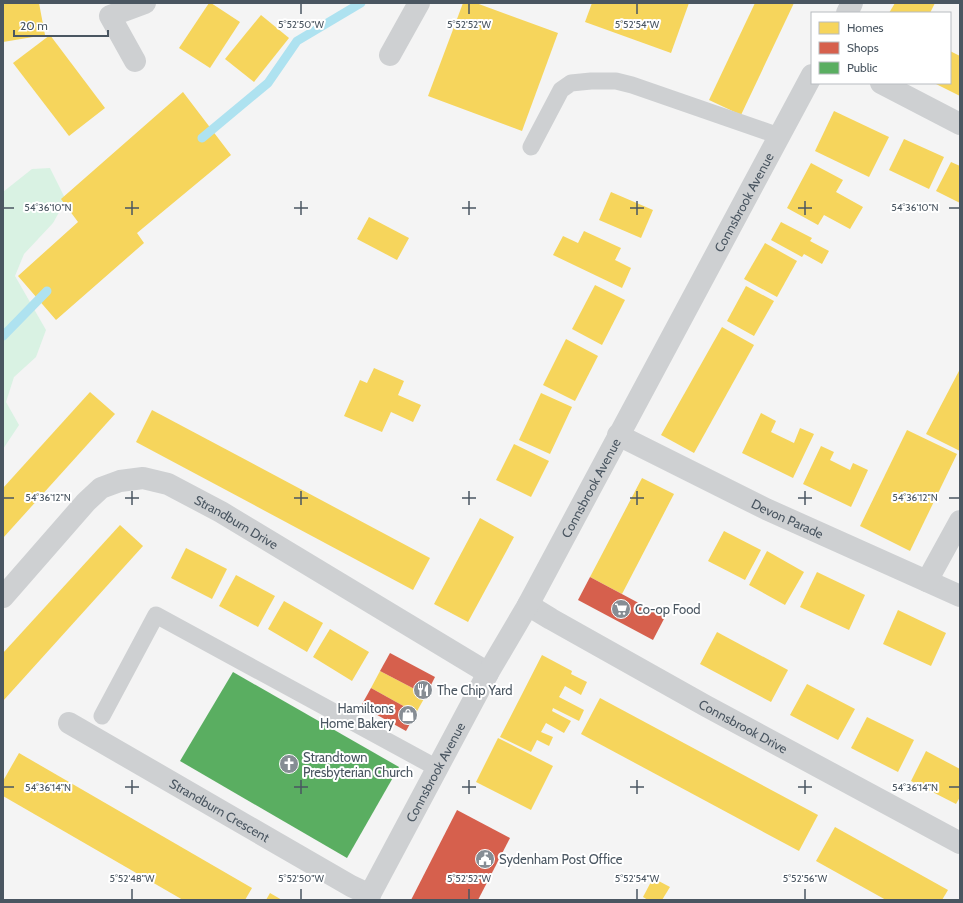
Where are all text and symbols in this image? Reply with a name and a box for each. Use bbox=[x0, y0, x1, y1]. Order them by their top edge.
scale bar bbox=[14, 12, 108, 38]
legend bbox=[811, 12, 951, 84]
text: 20 m bbox=[20, 18, 48, 33]
text: 5°52'50"W bbox=[278, 18, 324, 31]
text: 5°52'52"W bbox=[447, 18, 492, 31]
text: 5°52'54"W bbox=[615, 18, 660, 31]
text: Homes bbox=[847, 20, 884, 35]
text: Shops bbox=[847, 40, 879, 55]
text: Public bbox=[847, 60, 878, 75]
street label: Connsbrook Avenue bbox=[711, 150, 777, 255]
text: 54°36'10"N bbox=[24, 201, 72, 214]
text: 54°36'10"N bbox=[891, 201, 939, 214]
street label: Connsbrook Avenue bbox=[558, 435, 624, 540]
text: 54°36'12"N bbox=[25, 491, 71, 504]
street label: Strandburn Drive bbox=[192, 491, 281, 553]
text: 54°36'12"N bbox=[892, 491, 938, 504]
street label: Devon Parade bbox=[749, 495, 826, 542]
supermarket icon: Co-op Food bbox=[610, 598, 632, 620]
place label: Co-op Food bbox=[635, 601, 701, 617]
restaurant icon: The Chip Yard bbox=[412, 679, 434, 701]
place label: The Chip Yard bbox=[437, 682, 512, 698]
street label: Connsbrook Drive bbox=[696, 696, 791, 757]
place label: Hamiltons Home Bakery bbox=[320, 700, 395, 731]
shop icon: Hamiltons Home Bakery bbox=[397, 704, 419, 726]
street label: Connsbrook Avenue bbox=[402, 719, 468, 825]
place label: Strandtown Presbyterian Church bbox=[303, 749, 413, 780]
church icon: Strandtown Presbyterian Church bbox=[278, 753, 300, 775]
street label: Strandburn Crescent bbox=[167, 775, 273, 846]
text: 54°36'14"N bbox=[25, 781, 71, 794]
text: 54°36'14"N bbox=[892, 781, 938, 794]
public building icon: Sydenham Post Office bbox=[474, 848, 496, 870]
place label: Sydenham Post Office bbox=[499, 851, 623, 867]
text: 5°52'48"W bbox=[109, 872, 155, 885]
text: 5°52'50"W bbox=[278, 872, 324, 885]
text: 5°52'52"W bbox=[447, 872, 492, 885]
text: 5°52'54"W bbox=[615, 872, 660, 885]
text: 5°52'56"W bbox=[783, 872, 828, 885]

